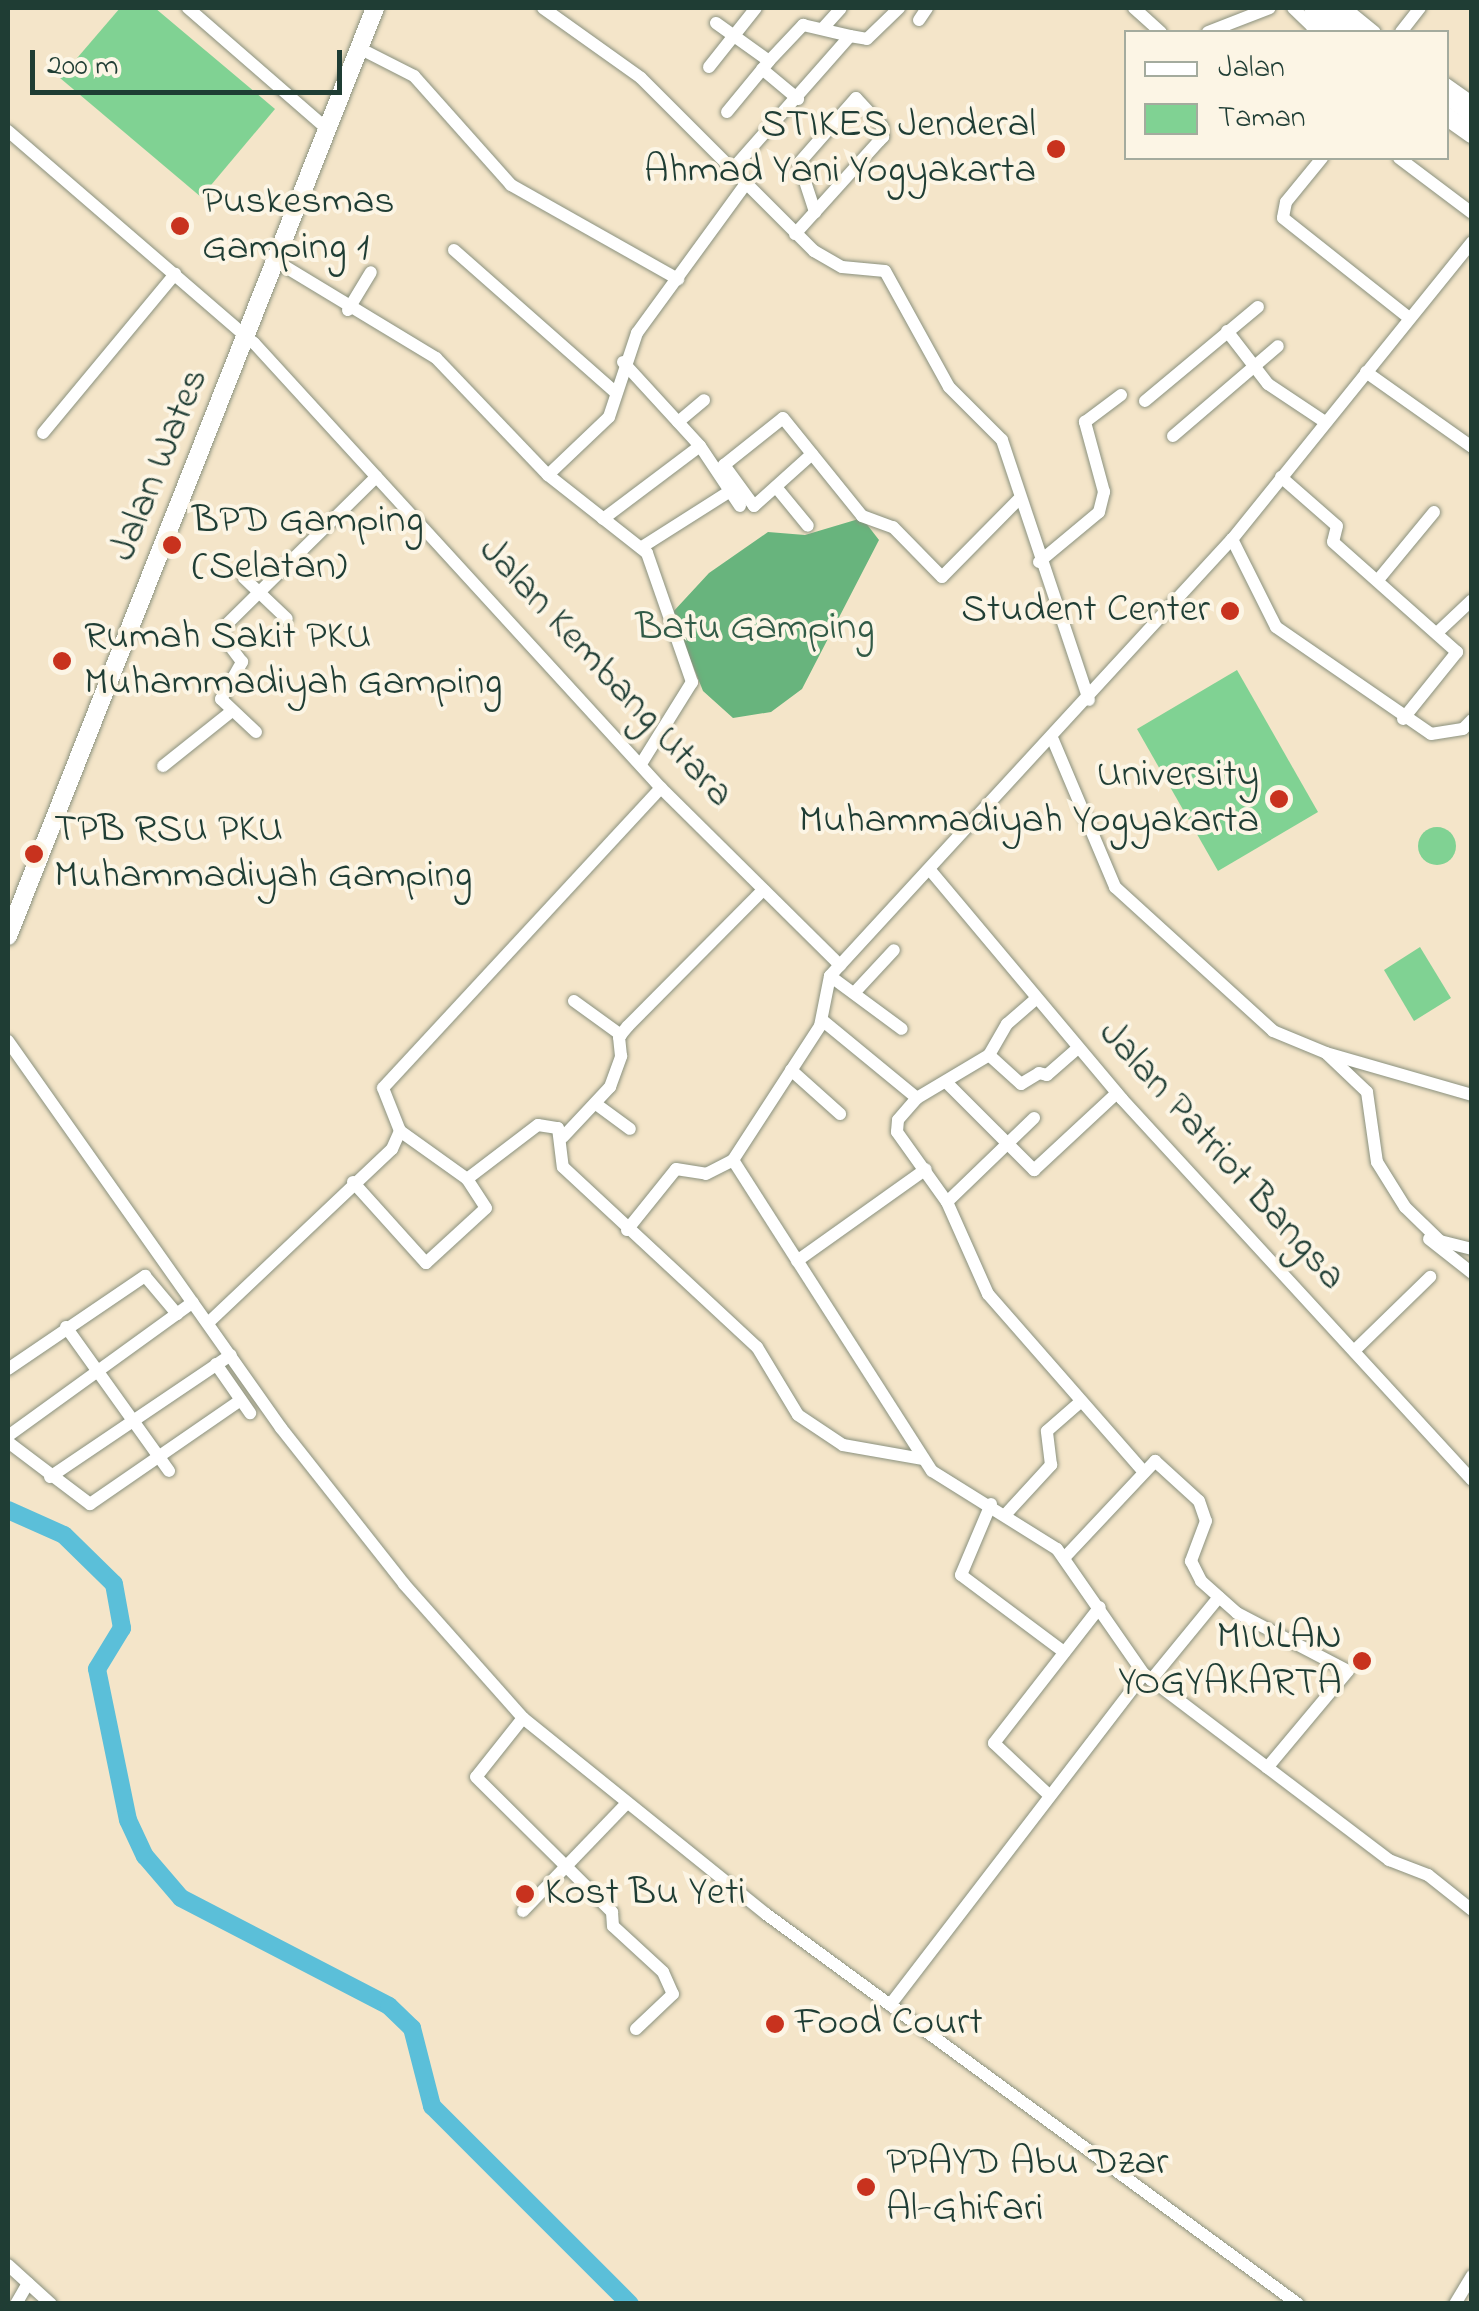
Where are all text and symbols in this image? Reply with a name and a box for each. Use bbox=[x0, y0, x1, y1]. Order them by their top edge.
scale bar bbox=[35, 30, 348, 92]
legend bbox=[1124, 30, 1449, 160]
text: 200 m bbox=[47, 45, 119, 89]
text: Jalan bbox=[1218, 47, 1285, 91]
text: Taman bbox=[1218, 97, 1306, 141]
place label: STIKES Jenderal Ahmad Yani Yogyakarta bbox=[644, 102, 1036, 196]
marker: STIKES Jenderal Ahmad Yani Yogyakarta bbox=[1045, 138, 1067, 160]
place label: Puskesmas Gamping 1 bbox=[202, 179, 395, 273]
marker: Puskesmas Gamping 1 bbox=[167, 213, 193, 239]
street label: Jalan Wates bbox=[100, 362, 220, 568]
place label: BPD Gamping (Selatan) bbox=[192, 498, 423, 592]
street label: Jalan Kembang Utara bbox=[467, 528, 743, 818]
marker: BPD Gamping (Selatan) bbox=[161, 534, 183, 556]
place label: Student Center bbox=[961, 587, 1210, 635]
marker: Student Center bbox=[1219, 600, 1241, 622]
park label: Batu Gamping bbox=[635, 605, 875, 653]
place label: Rumah Sakit PKU Muhammadiyah Gamping bbox=[84, 614, 502, 708]
marker: Rumah Sakit PKU Muhammadiyah Gamping bbox=[49, 648, 75, 674]
place label: University Muhammadiyah Yogyakarta bbox=[799, 752, 1259, 846]
marker: University Muhammadiyah Yogyakarta bbox=[1268, 788, 1290, 810]
place label: TPB RSU PKU Muhammadiyah Gamping bbox=[54, 807, 472, 901]
marker: TPB RSU PKU Muhammadiyah Gamping bbox=[23, 843, 45, 865]
street label: Jalan Patriot Bangsa bbox=[1087, 1011, 1355, 1301]
place label: MIULAN YOGYAKARTA bbox=[1118, 1614, 1342, 1708]
marker: MIULAN YOGYAKARTA bbox=[1351, 1650, 1373, 1672]
place label: Kost Bu Yeti bbox=[545, 1870, 746, 1918]
marker: Kost Bu Yeti bbox=[514, 1883, 536, 1905]
place label: Food Court bbox=[795, 2000, 983, 2048]
marker: Food Court bbox=[764, 2013, 786, 2035]
place label: PPAYD Abu Dzar Al-Ghifari bbox=[886, 2140, 1169, 2234]
marker: PPAYD Abu Dzar Al-Ghifari bbox=[855, 2176, 877, 2198]

